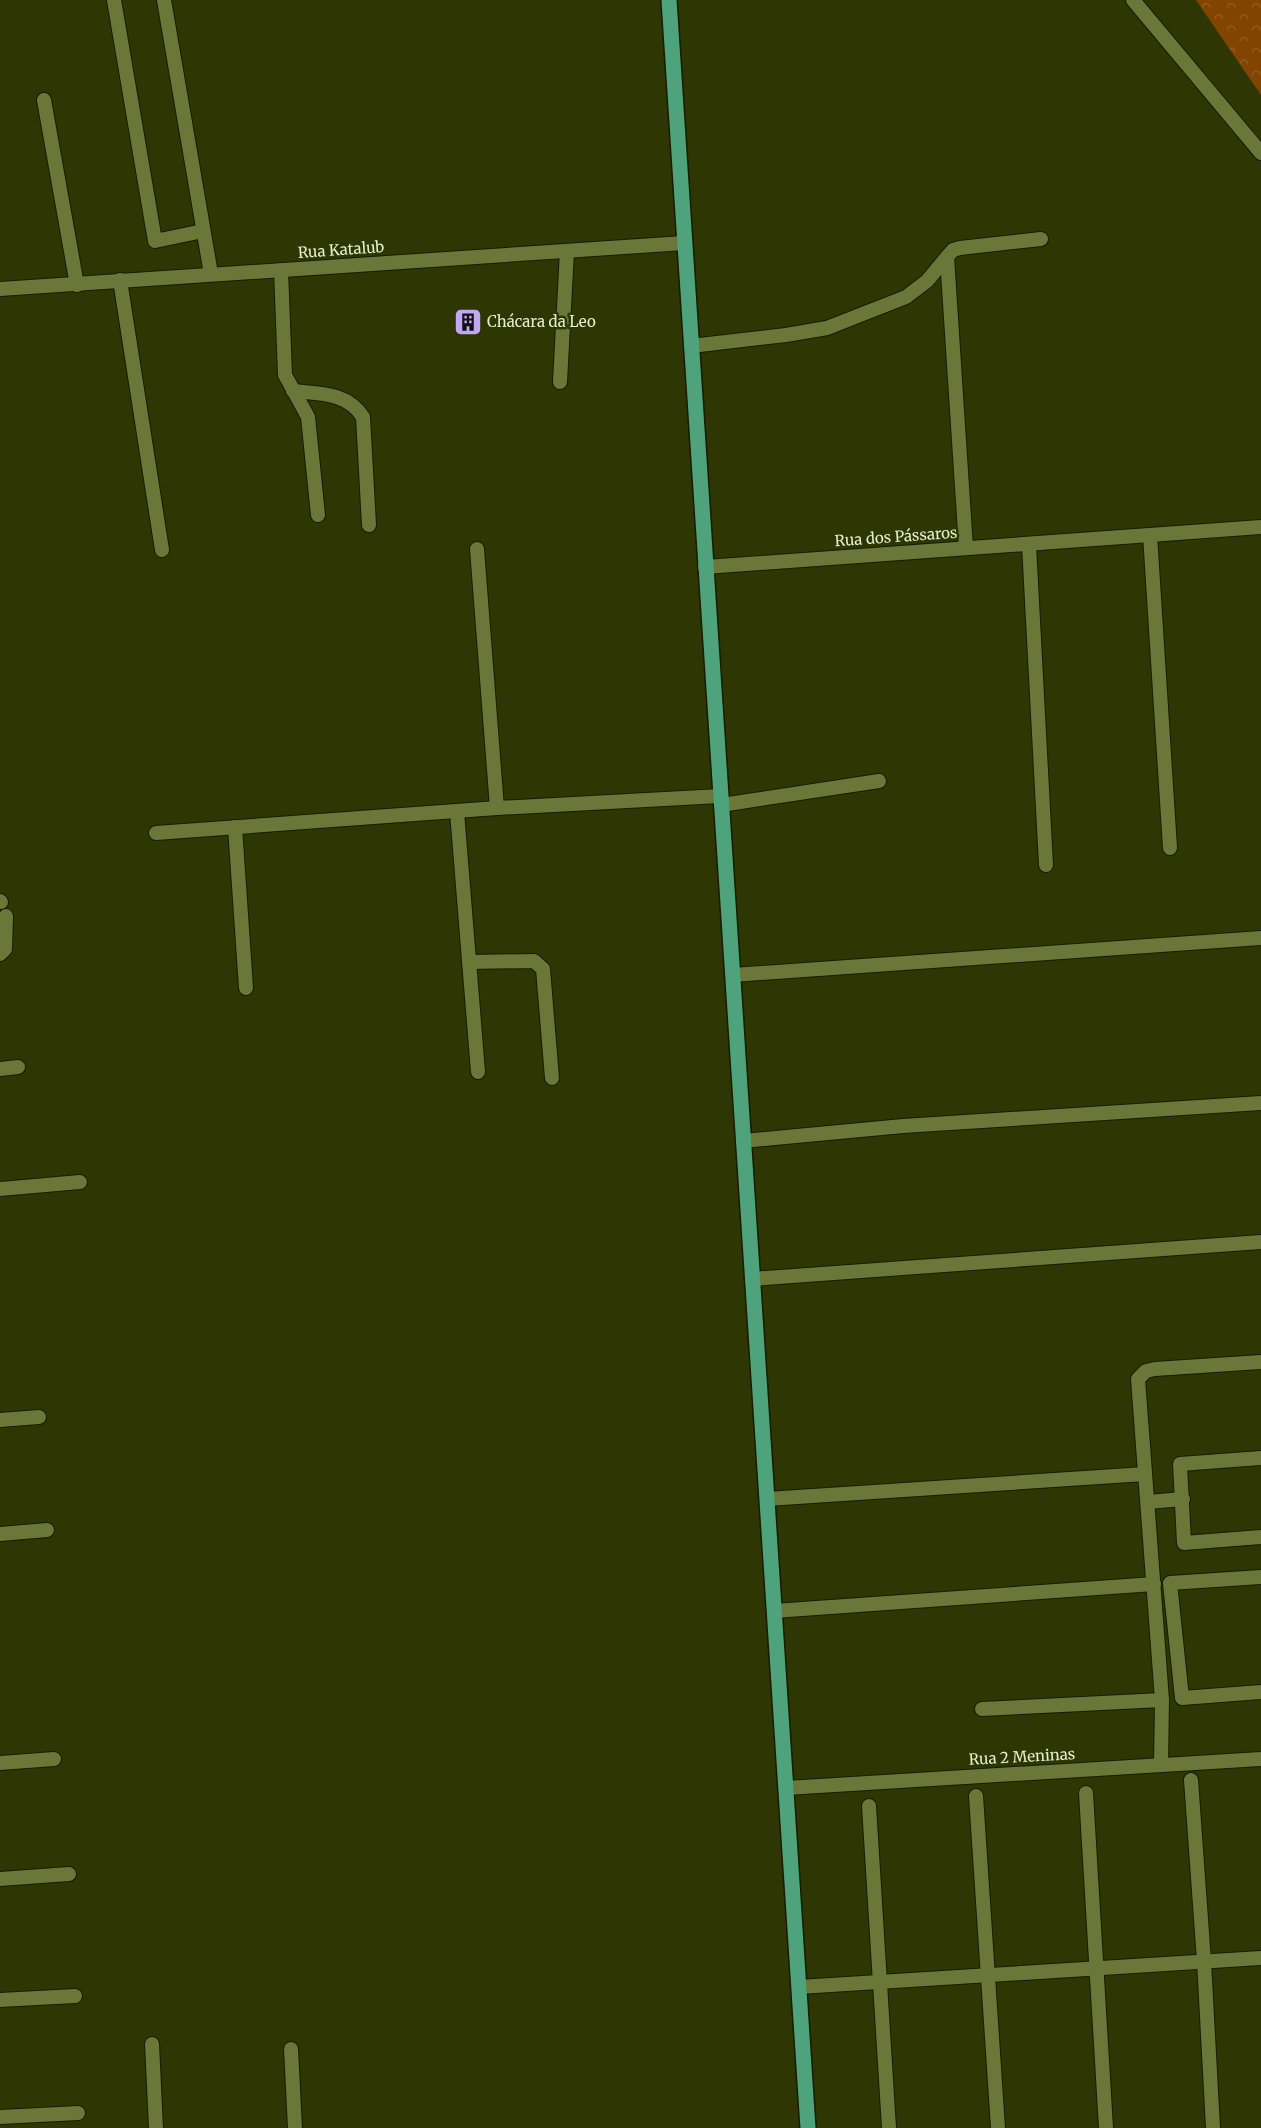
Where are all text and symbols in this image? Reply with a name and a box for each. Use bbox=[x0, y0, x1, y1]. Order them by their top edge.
street label: Rua Katalub bbox=[297, 237, 385, 262]
building icon: Chácara da Leo bbox=[453, 307, 483, 337]
place label: Chácara da Leo bbox=[487, 312, 596, 331]
street label: Rua dos Pássaros bbox=[834, 523, 958, 550]
street label: Rua 2 Meninas bbox=[968, 1744, 1076, 1769]

